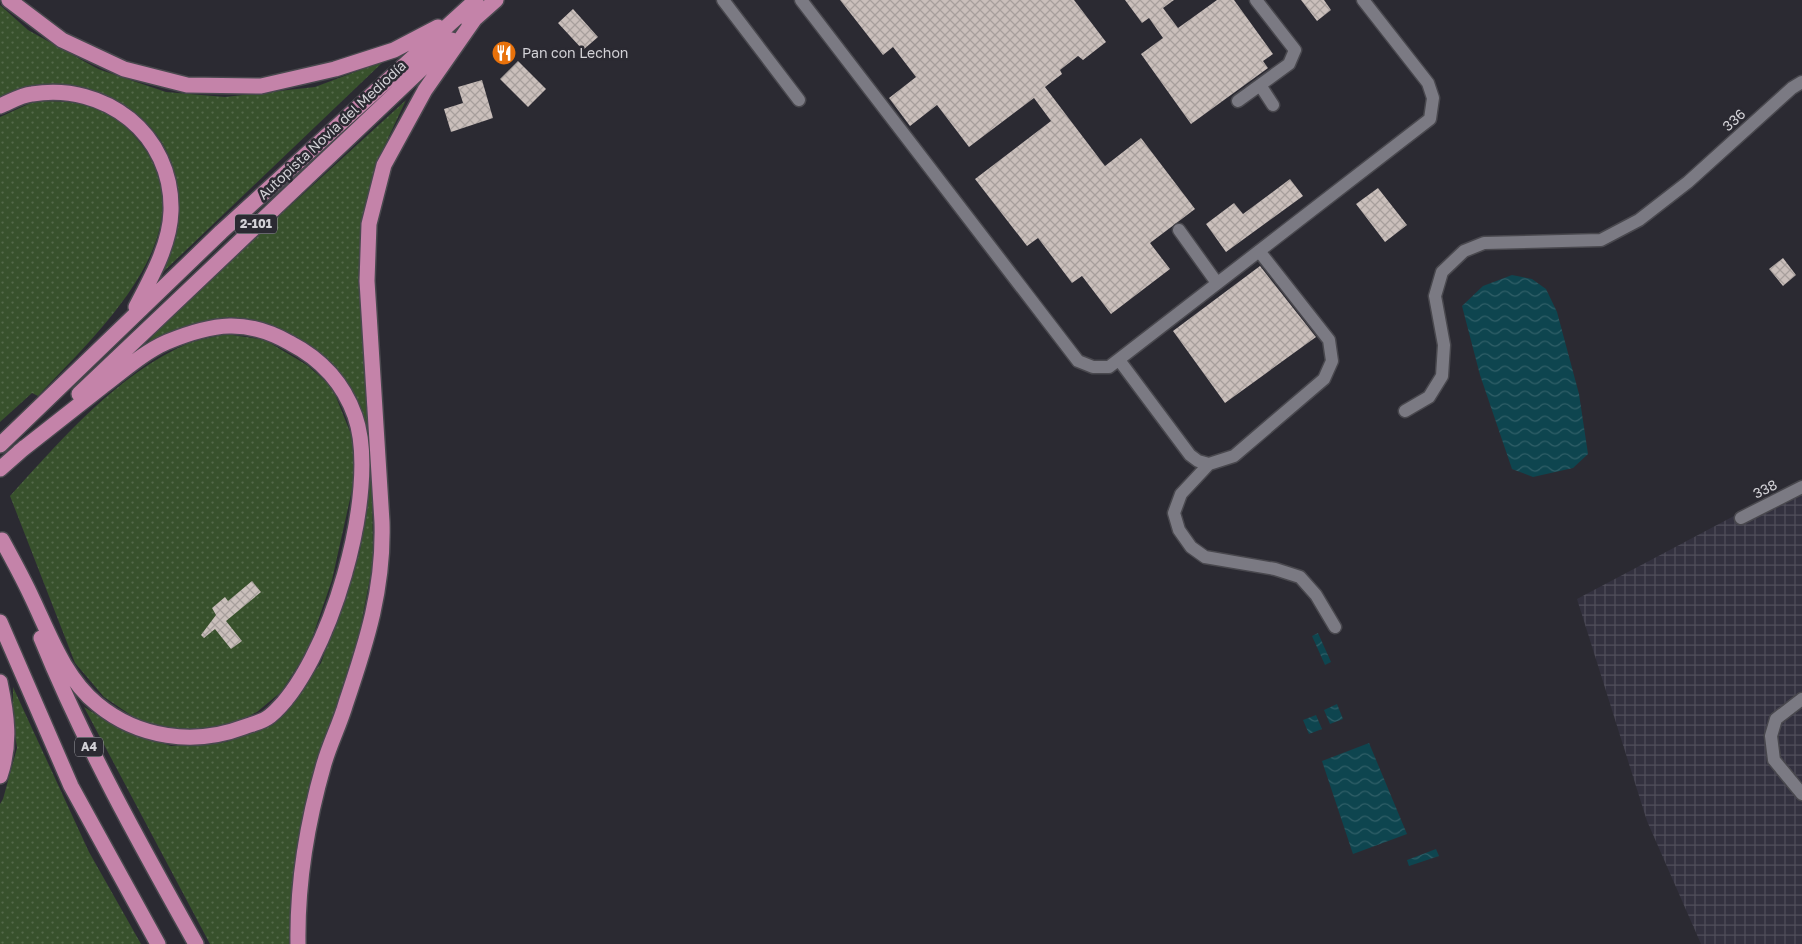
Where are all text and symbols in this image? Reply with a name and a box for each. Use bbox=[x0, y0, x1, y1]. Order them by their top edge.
restaurant icon: Pan con Lechon bbox=[491, 40, 517, 66]
place label: Pan con Lechon bbox=[522, 44, 628, 61]
street label: Autopista Novia del Mediodía bbox=[254, 57, 409, 203]
street label: 336 bbox=[1719, 105, 1749, 134]
road number: 2-101 bbox=[235, 214, 277, 233]
street label: 338 bbox=[1750, 475, 1780, 502]
road number: A4 bbox=[75, 738, 103, 756]

